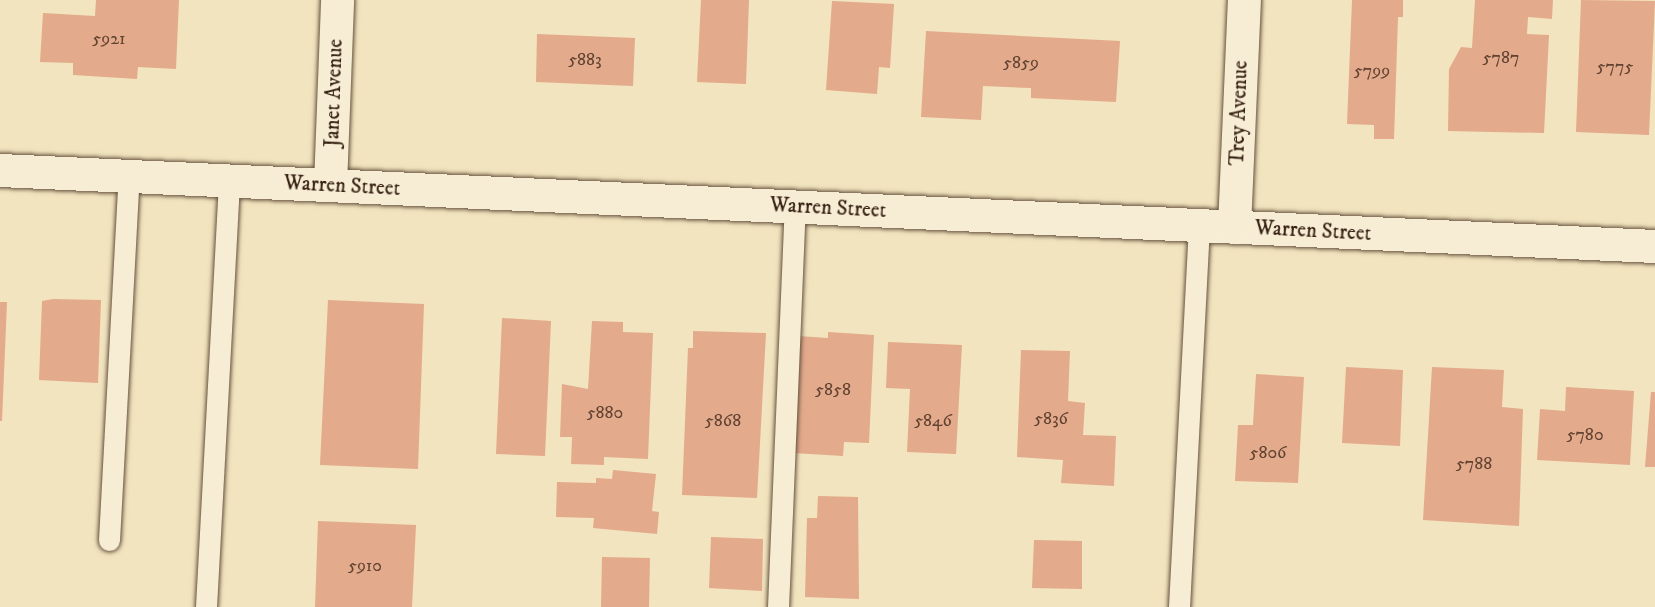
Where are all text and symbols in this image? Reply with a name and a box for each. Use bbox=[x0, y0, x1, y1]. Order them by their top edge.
house number: 5921 bbox=[92, 28, 126, 50]
street label: Janet Avenue bbox=[320, 38, 348, 148]
house number: 5787 bbox=[1483, 47, 1519, 69]
house number: 5883 bbox=[568, 49, 602, 71]
house number: 5859 bbox=[1003, 52, 1039, 74]
house number: 5775 bbox=[1597, 56, 1633, 78]
street label: Trey Avenue bbox=[1225, 60, 1253, 166]
house number: 5799 bbox=[1354, 60, 1390, 82]
street label: Warren Street bbox=[283, 170, 401, 202]
street label: Warren Street bbox=[769, 192, 887, 224]
street label: Warren Street bbox=[1254, 215, 1372, 247]
house number: 5858 bbox=[815, 379, 851, 401]
house number: 5880 bbox=[587, 402, 623, 424]
house number: 5836 bbox=[1034, 408, 1068, 430]
house number: 5868 bbox=[705, 410, 741, 432]
house number: 5846 bbox=[914, 410, 952, 432]
house number: 5780 bbox=[1566, 424, 1604, 446]
house number: 5806 bbox=[1250, 442, 1286, 464]
house number: 5788 bbox=[1456, 453, 1492, 475]
house number: 5910 bbox=[348, 555, 382, 577]

